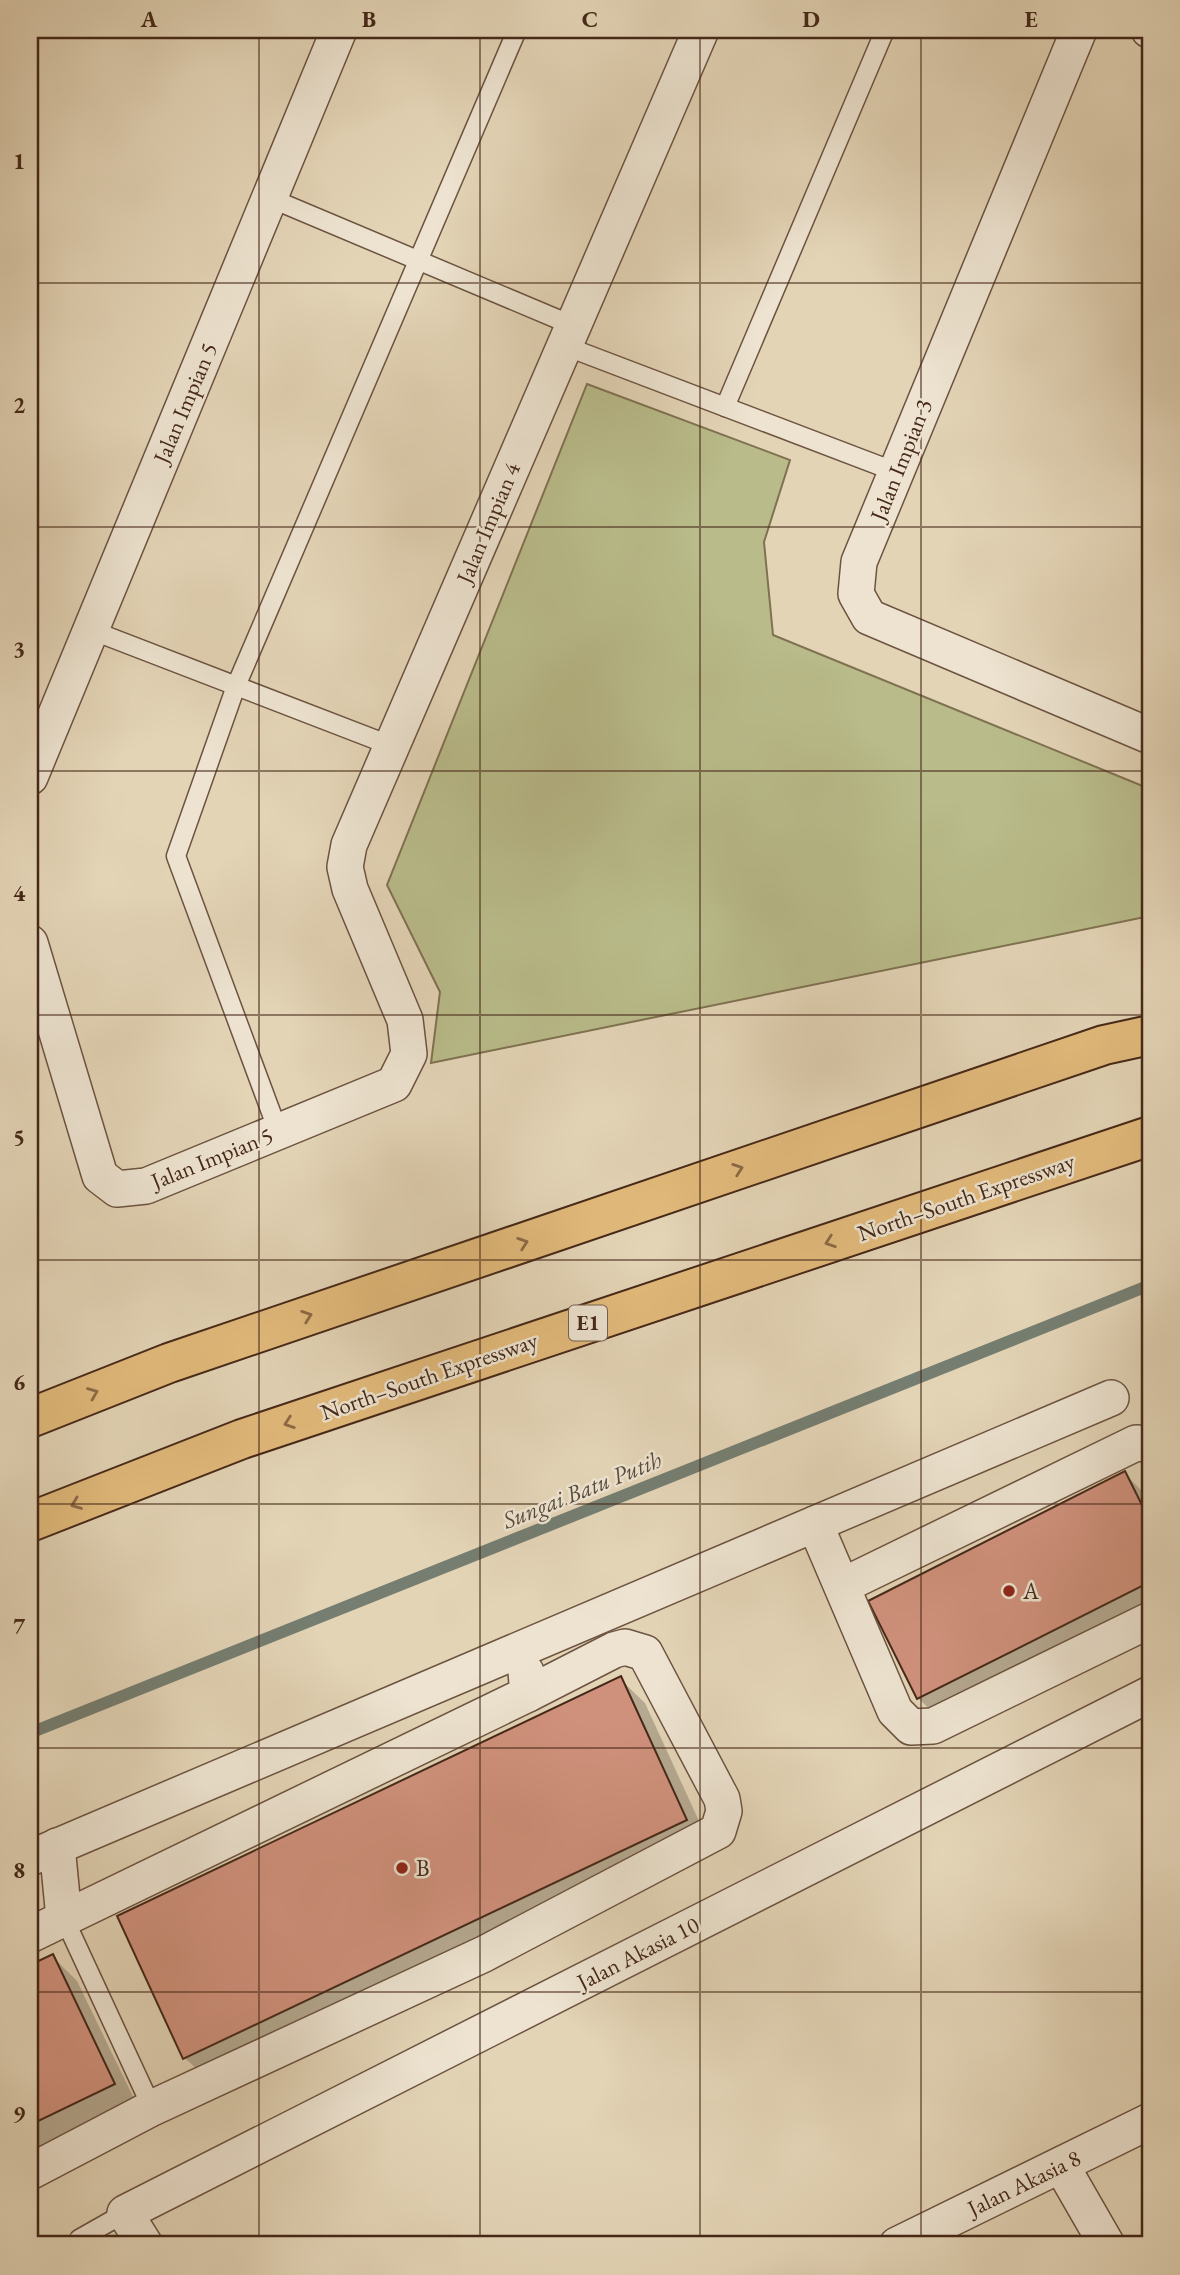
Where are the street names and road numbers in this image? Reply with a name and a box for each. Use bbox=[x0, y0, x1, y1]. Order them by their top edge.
street label: Jalan Impian 5 bbox=[145, 338, 224, 470]
street label: Jalan Impian 3 bbox=[862, 395, 939, 527]
street label: Jalan Impian 4 bbox=[448, 457, 527, 590]
street label: Jalan Impian 5 bbox=[145, 1120, 277, 1197]
street label: North–South Expressway bbox=[854, 1145, 1079, 1248]
road number: E1 bbox=[569, 1306, 607, 1340]
street label: North–South Expressway bbox=[317, 1324, 542, 1427]
street label: Jalan Akasia 10 bbox=[570, 1909, 704, 1998]
street label: Jalan Akasia 8 bbox=[961, 2143, 1085, 2224]

